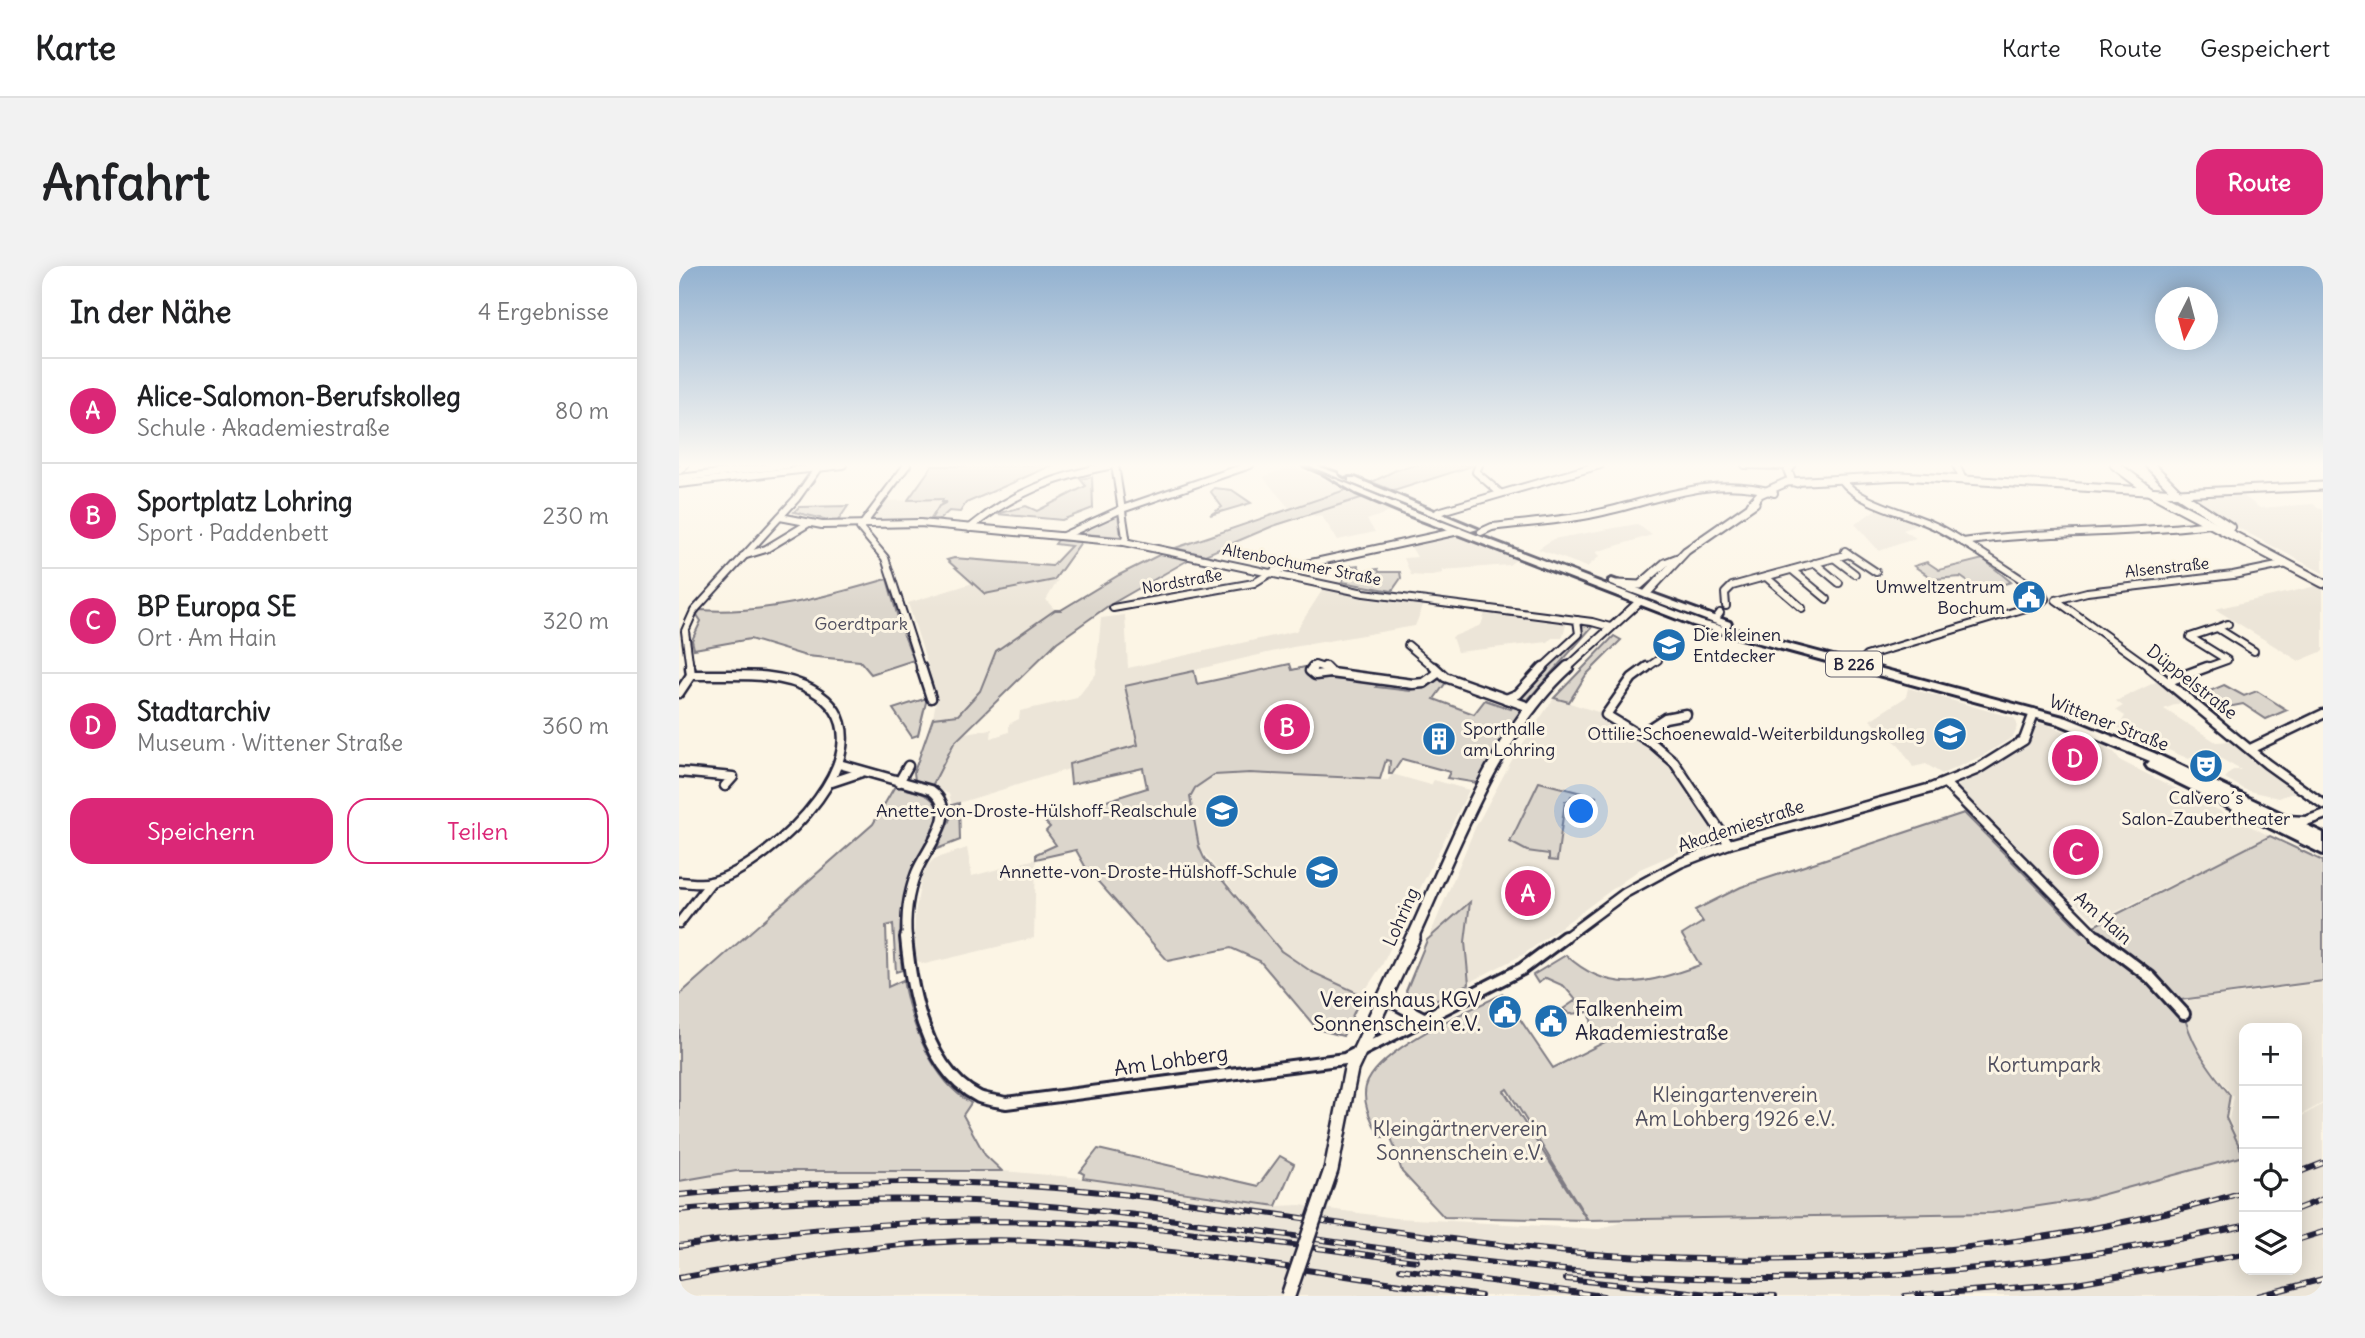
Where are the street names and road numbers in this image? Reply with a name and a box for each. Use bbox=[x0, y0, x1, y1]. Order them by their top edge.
street label: Altenbochumer Straße bbox=[1221, 539, 1383, 589]
street label: Alsenstraße bbox=[2124, 553, 2210, 581]
street label: Nordstraße bbox=[1140, 564, 1224, 598]
street label: Düppelstraße bbox=[2142, 639, 2242, 724]
road number: B 226 bbox=[1826, 652, 1882, 676]
street label: Wittener Straße bbox=[2046, 689, 2172, 756]
street label: Akademiestraße bbox=[1675, 794, 1807, 857]
street label: Lohring bbox=[1377, 884, 1424, 950]
street label: Am Hain bbox=[2070, 886, 2137, 949]
street label: Am Lohberg bbox=[1112, 1039, 1230, 1082]

